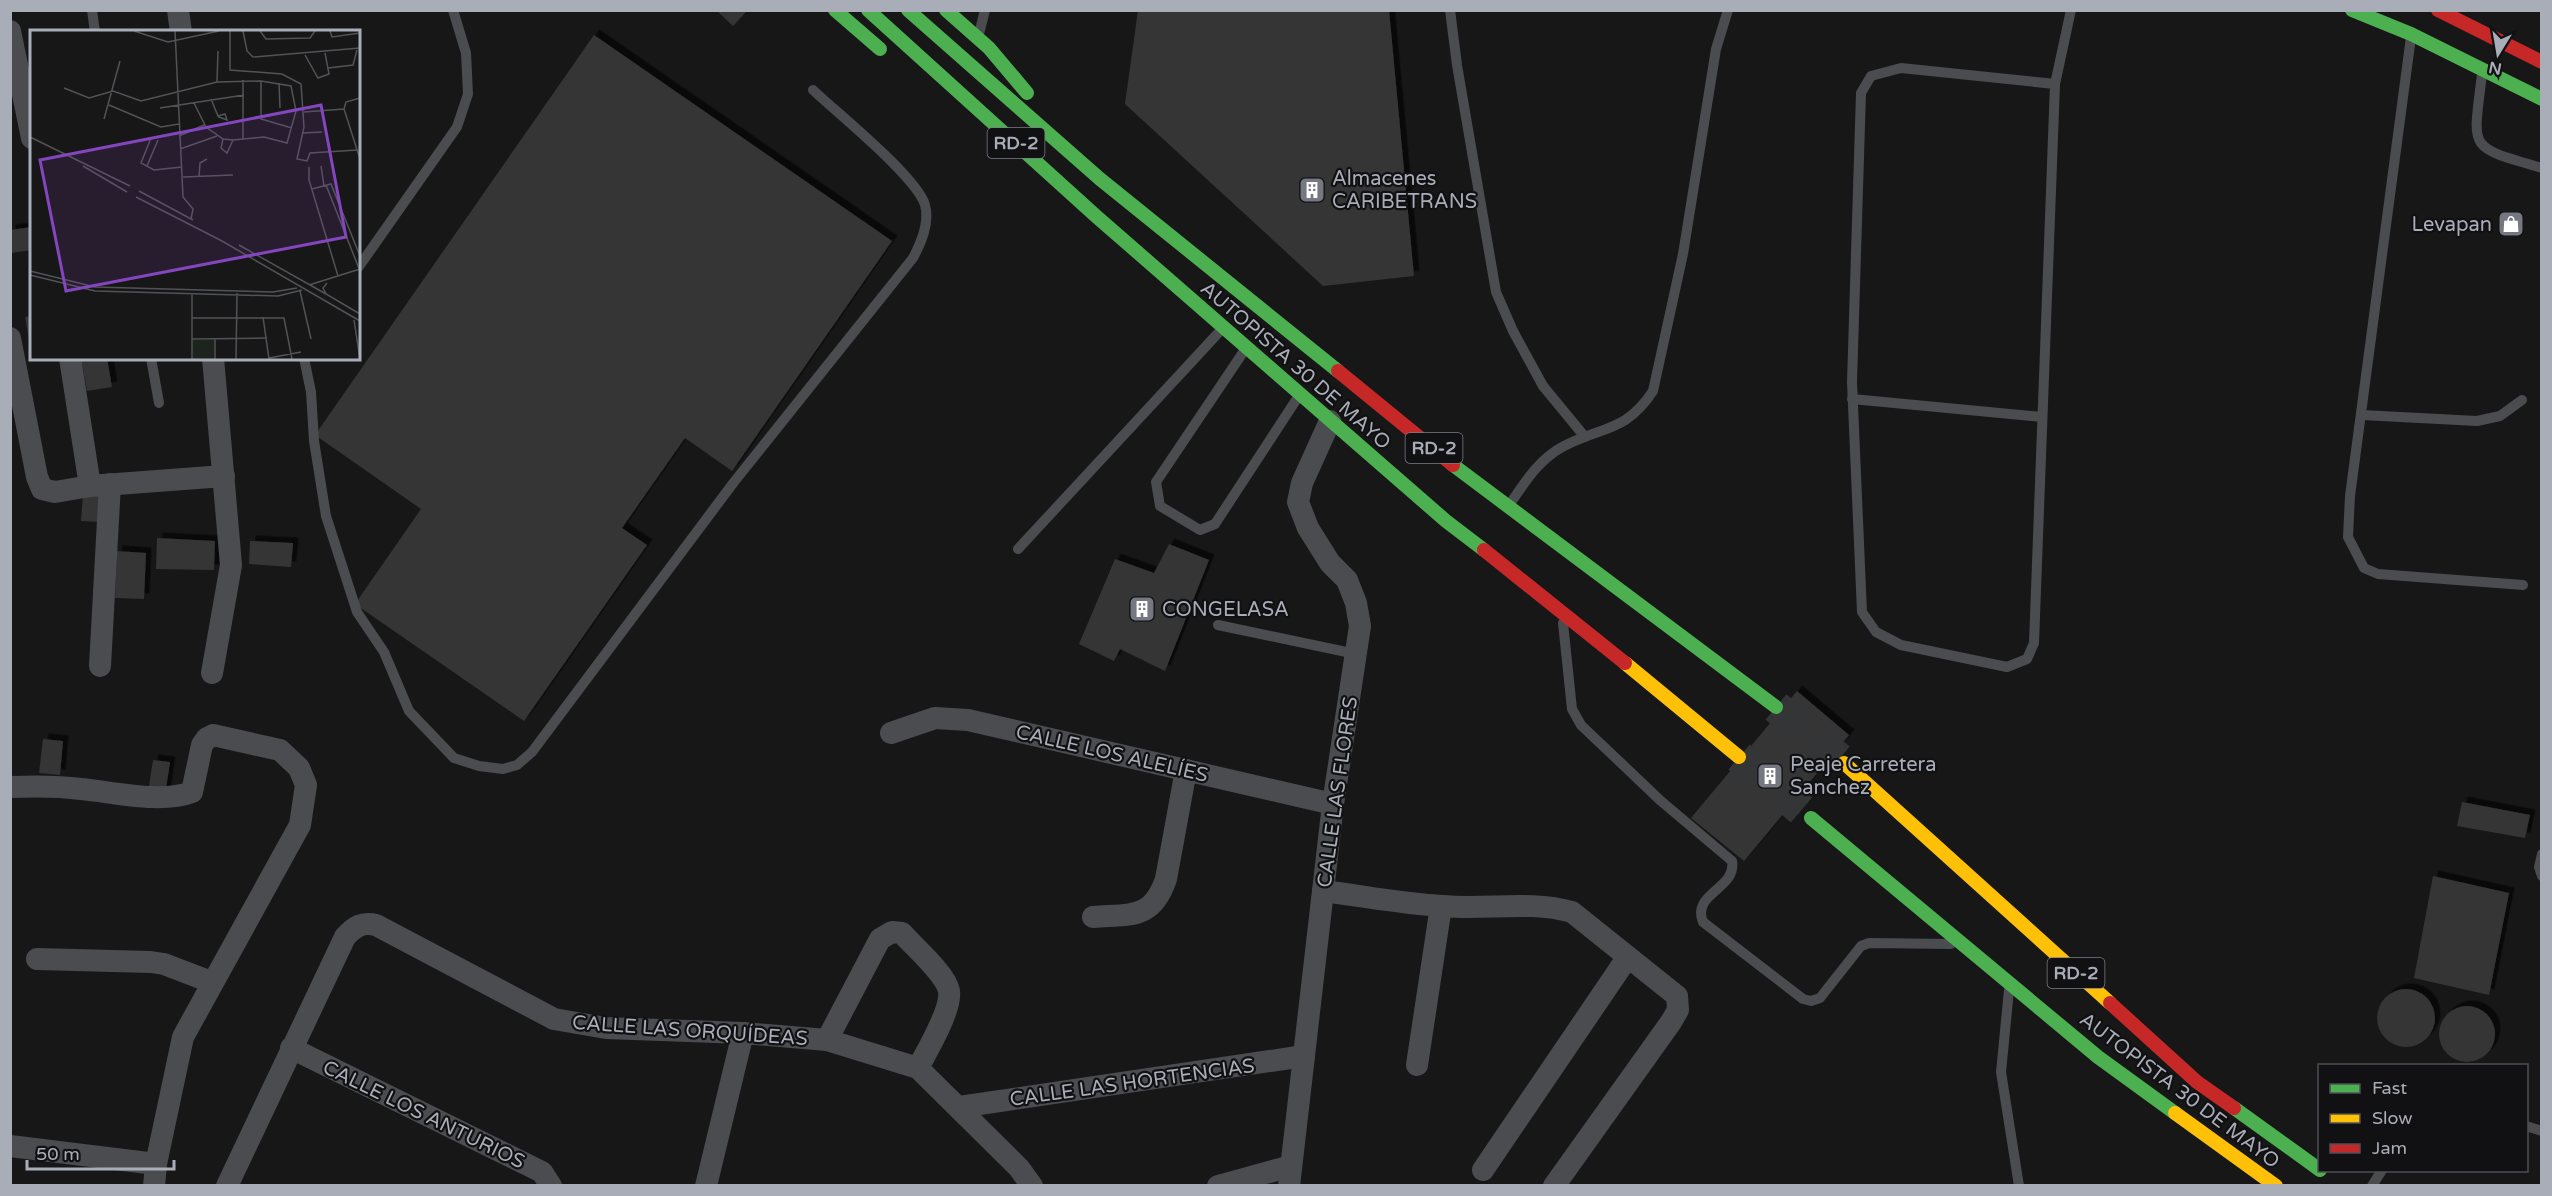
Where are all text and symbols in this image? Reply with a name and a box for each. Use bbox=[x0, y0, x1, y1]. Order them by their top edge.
north arrow bbox=[2468, 24, 2528, 84]
inset map bbox=[30, 30, 360, 360]
text: N bbox=[2487, 57, 2504, 79]
road number: RD-2 bbox=[988, 128, 1044, 158]
place label: Almacenes CARIBETRANS bbox=[1332, 167, 1477, 214]
building icon: Almacenes CARIBETRANS bbox=[1297, 175, 1327, 205]
shop icon: Levapan bbox=[2496, 209, 2526, 239]
place label: Levapan bbox=[2412, 213, 2492, 237]
street label: AUTOPISTA 30 DE MAYO bbox=[1195, 277, 1395, 455]
road number: RD-2 bbox=[1406, 433, 1462, 463]
building icon: CONGELASA bbox=[1127, 594, 1157, 624]
place label: CONGELASA bbox=[1162, 598, 1289, 622]
street label: CALLE LAS FLORES bbox=[1313, 695, 1363, 889]
street label: CALLE LOS ALELÍES bbox=[1013, 719, 1210, 788]
place label: Peaje Carretera Sanchez bbox=[1790, 753, 1937, 800]
building icon: Peaje Carretera Sanchez bbox=[1755, 761, 1785, 791]
road number: RD-2 bbox=[2048, 958, 2104, 988]
street label: AUTOPISTA 30 DE MAYO bbox=[2075, 1008, 2284, 1174]
street label: CALLE LAS ORQUÍDEAS bbox=[571, 1010, 809, 1051]
street label: CALLE LAS HORTENCIAS bbox=[1008, 1054, 1256, 1112]
street label: CALLE LOS ANTURIOS bbox=[319, 1055, 529, 1174]
legend bbox=[2318, 1064, 2528, 1172]
text: Fast bbox=[2372, 1077, 2407, 1099]
text: Slow bbox=[2372, 1107, 2413, 1129]
scale bar bbox=[27, 1133, 174, 1171]
text: Jam bbox=[2372, 1137, 2407, 1159]
text: 50 m bbox=[36, 1143, 80, 1165]

